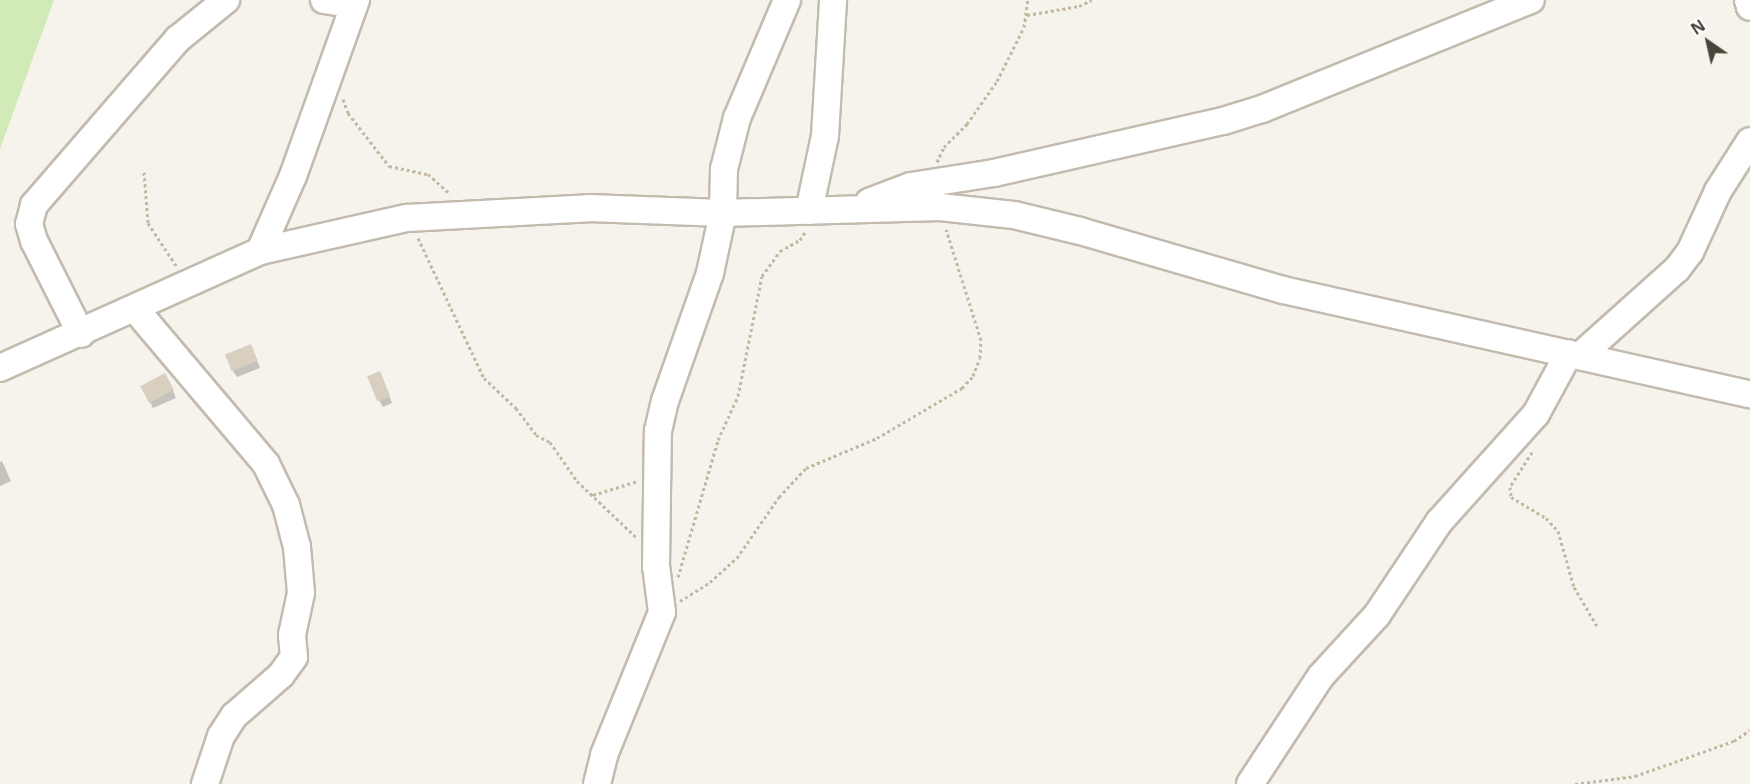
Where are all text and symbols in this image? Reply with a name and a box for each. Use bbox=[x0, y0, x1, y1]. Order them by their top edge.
north arrow bbox=[1678, 12, 1738, 72]
text: N bbox=[1686, 14, 1709, 40]

